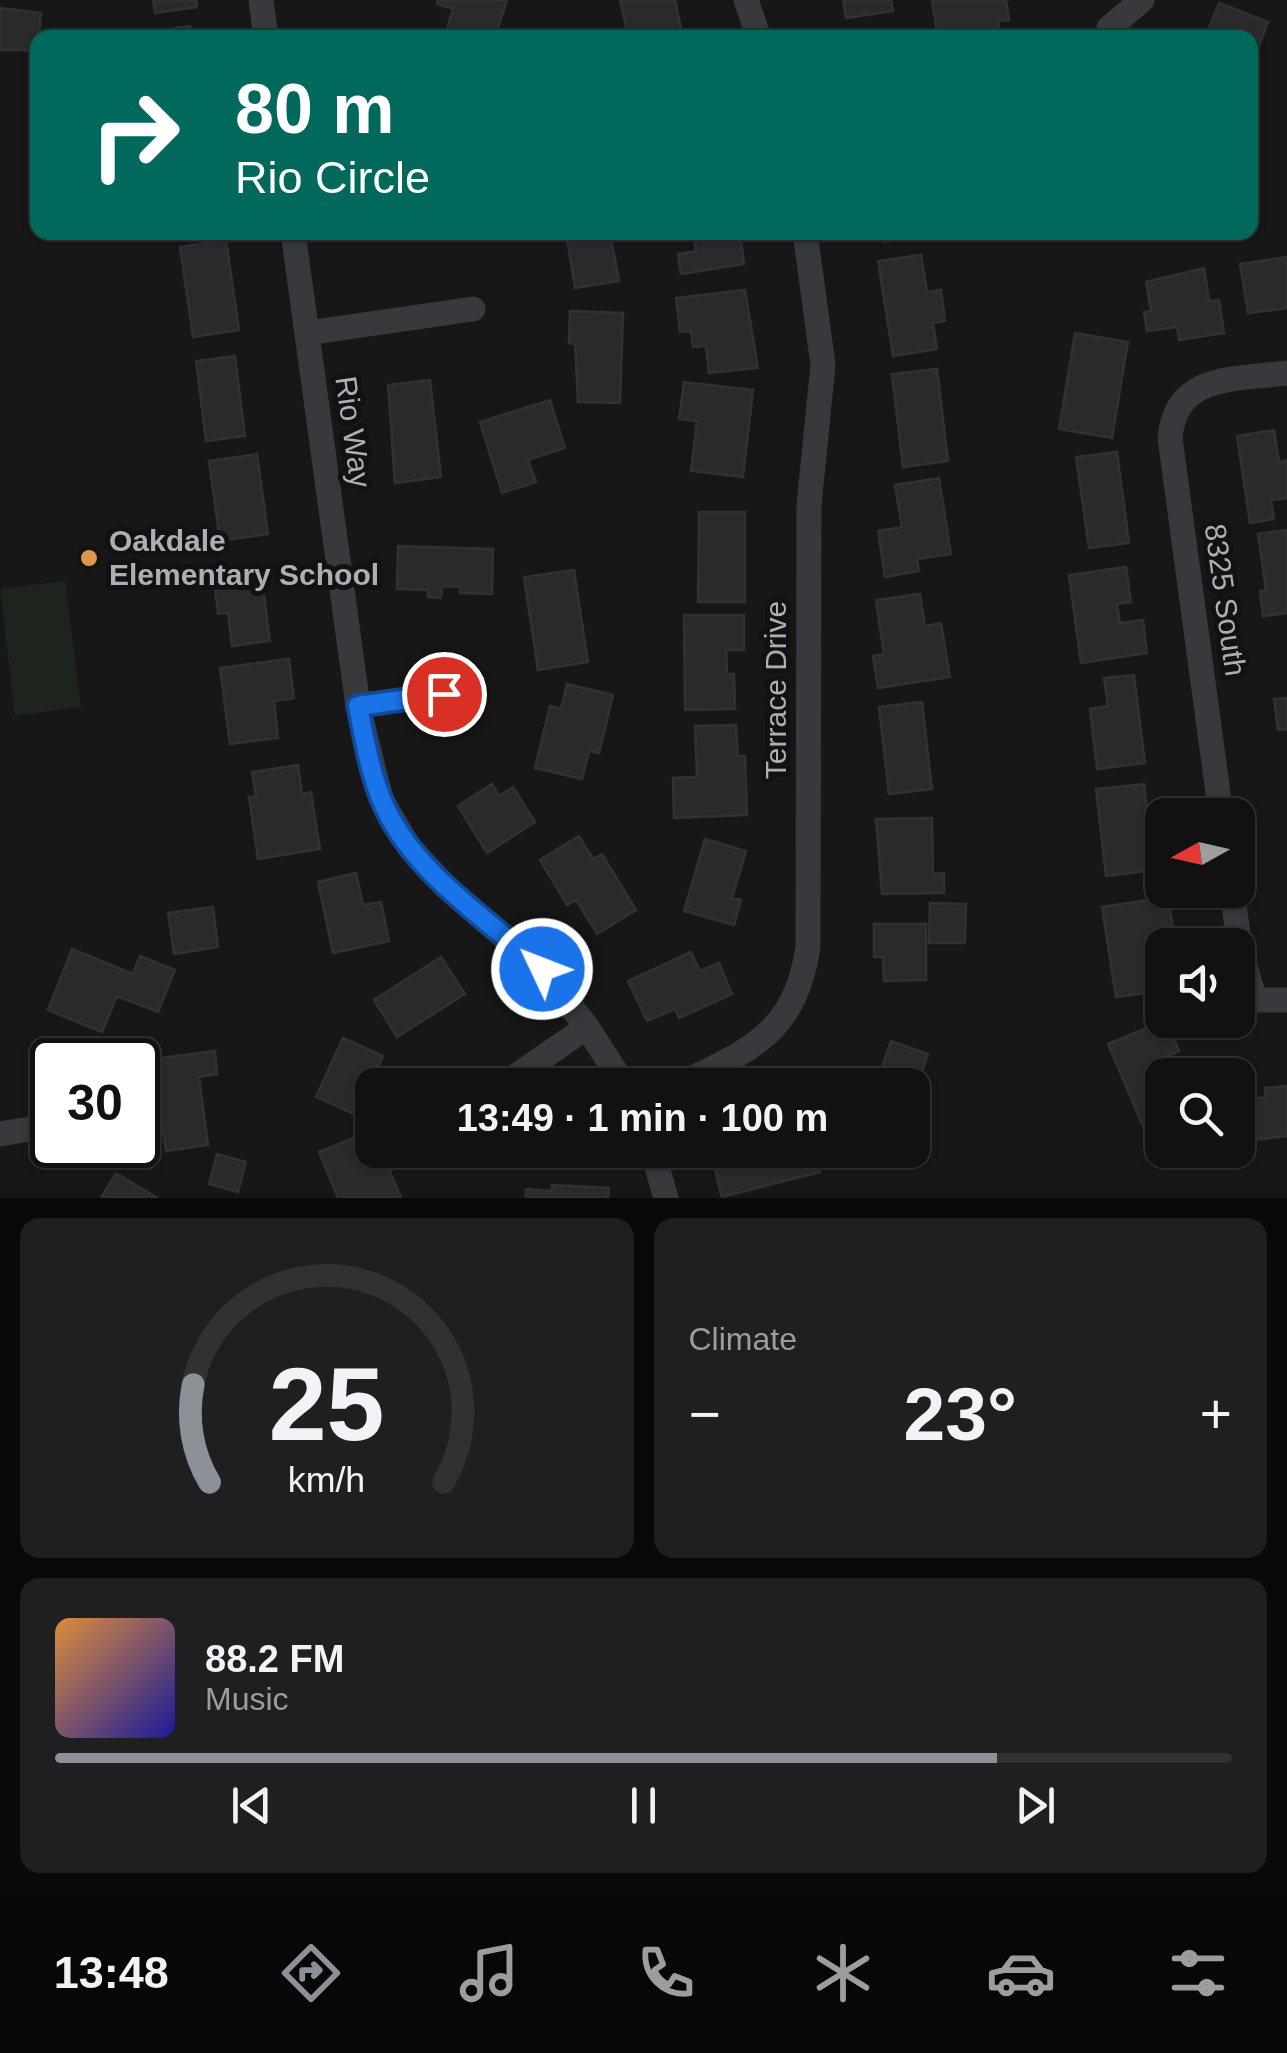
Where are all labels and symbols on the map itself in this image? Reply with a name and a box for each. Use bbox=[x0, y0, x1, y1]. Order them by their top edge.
street label: Rio Way bbox=[329, 374, 378, 490]
street label: 8325 South bbox=[1198, 522, 1253, 678]
place label: Oakdale Elementary School bbox=[109, 524, 379, 591]
marker: Oakdale Elementary School bbox=[78, 547, 100, 569]
street label: Terrace Drive bbox=[759, 601, 792, 779]
pin bbox=[402, 652, 487, 737]
north arrow bbox=[1145, 798, 1255, 908]
position arrow bbox=[490, 917, 594, 1021]
speed limit sign: 30 bbox=[30, 1038, 160, 1168]

